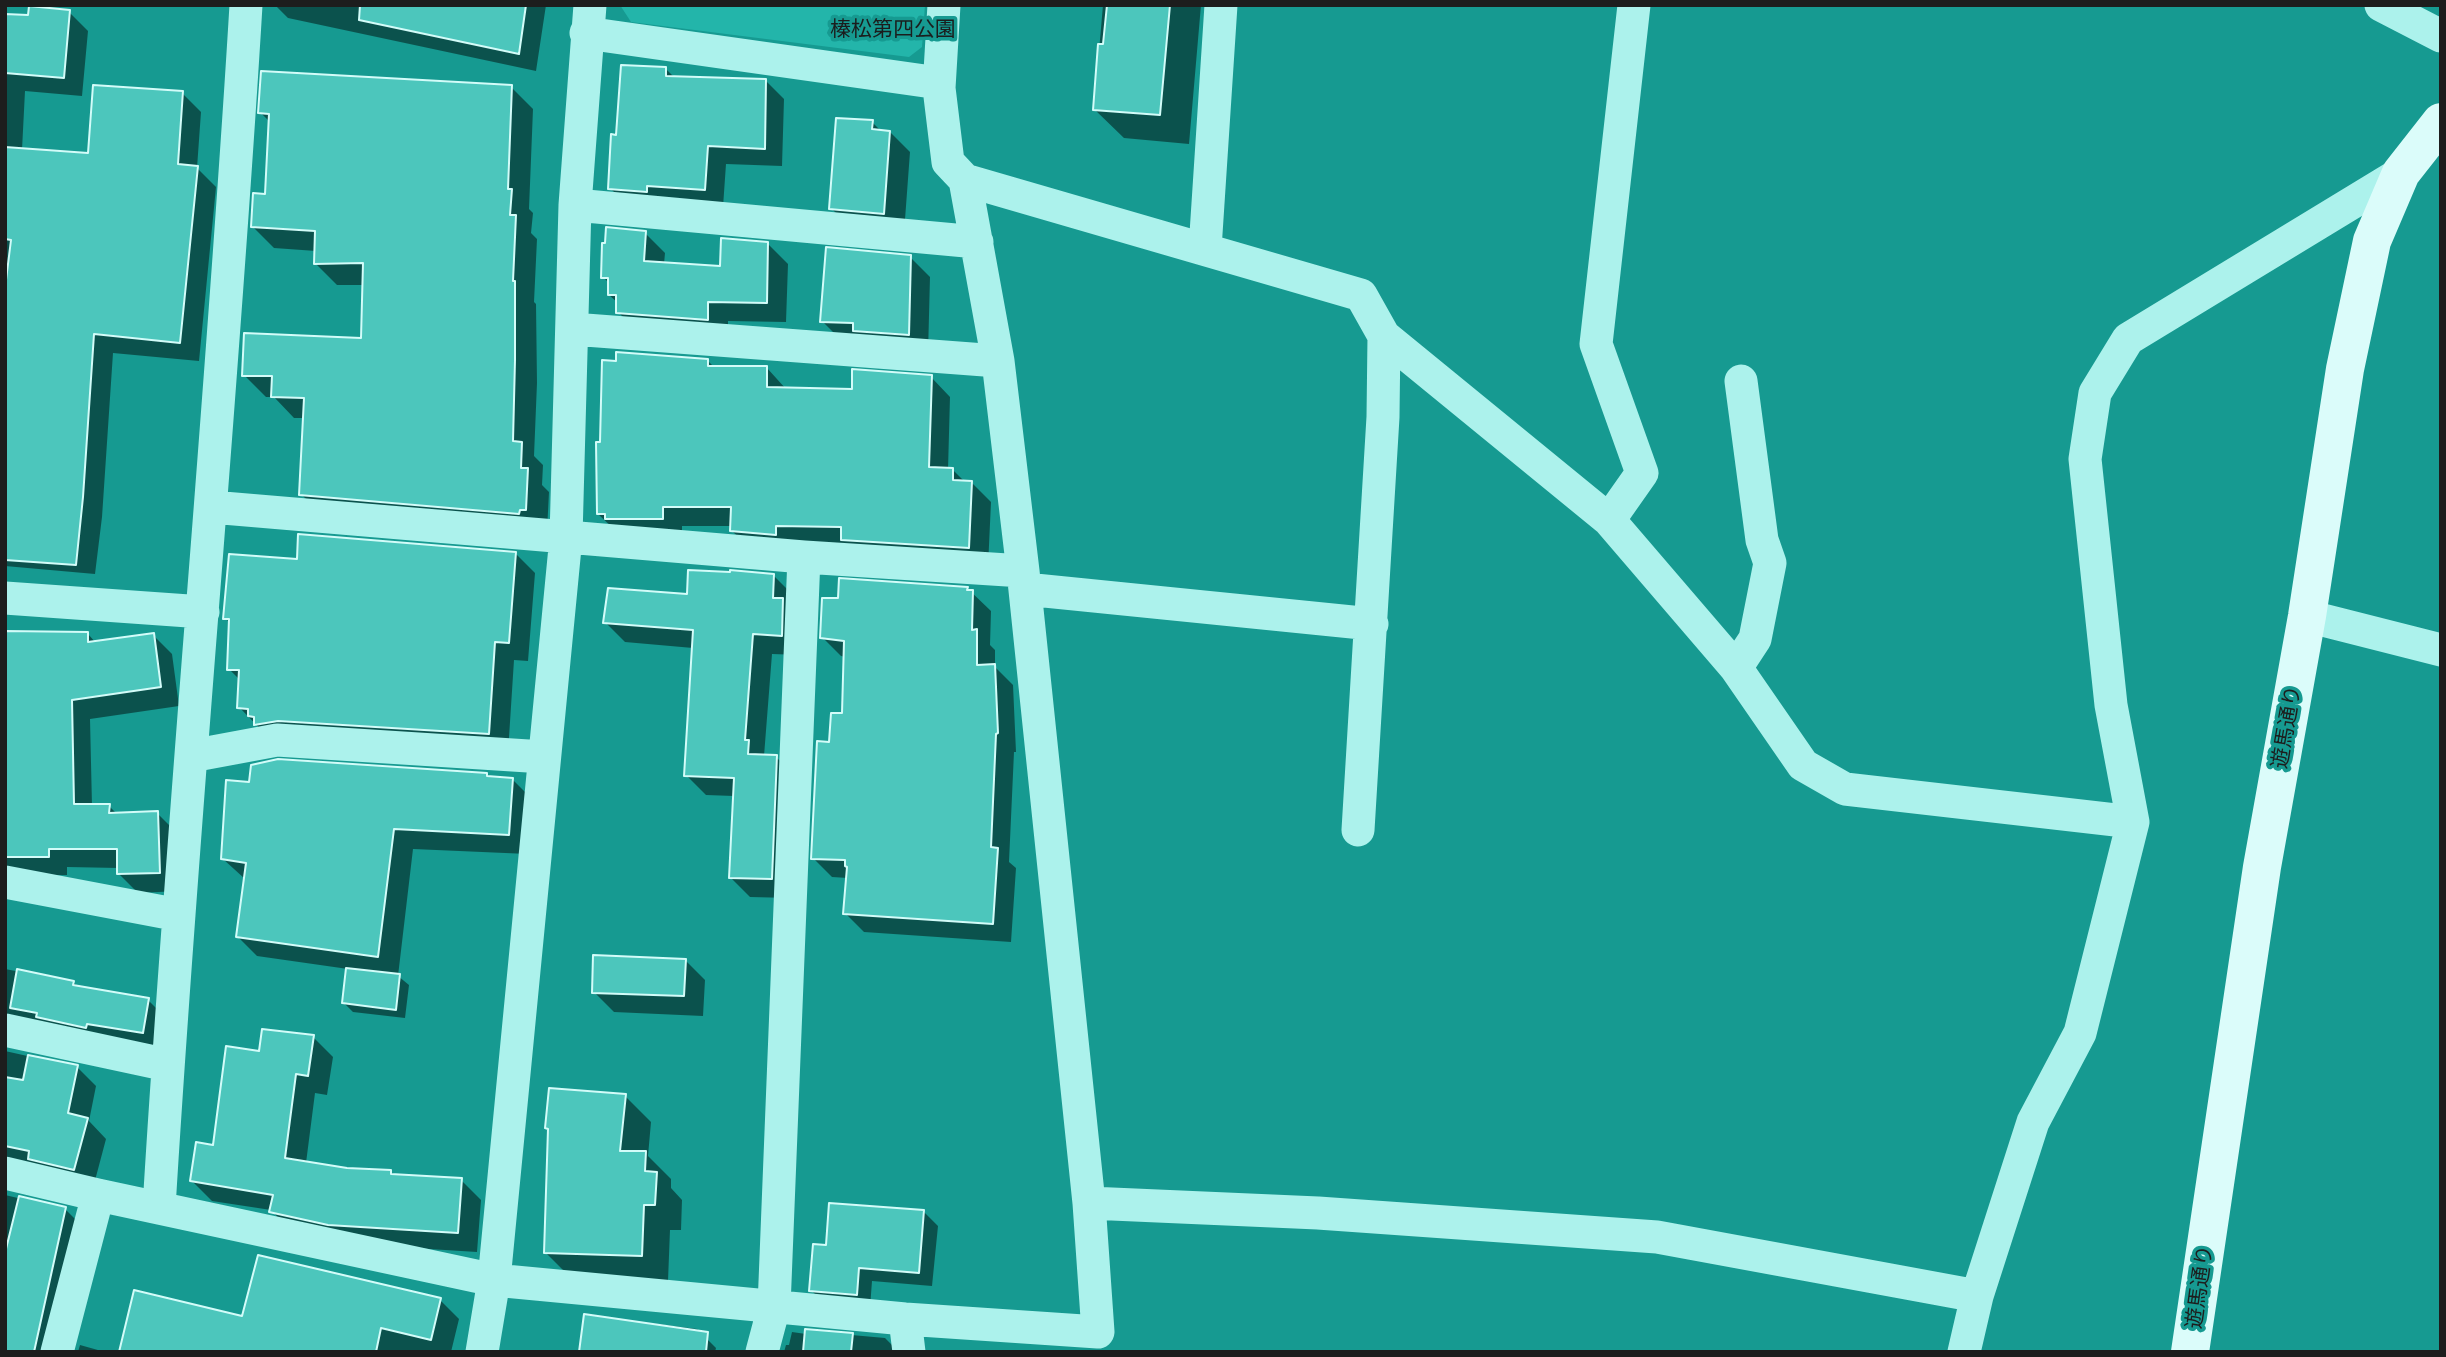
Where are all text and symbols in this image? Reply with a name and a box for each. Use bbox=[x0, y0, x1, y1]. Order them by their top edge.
park label: 榛松第四公園 bbox=[830, 17, 956, 43]
street label: 遊馬通り bbox=[2267, 683, 2307, 771]
street label: 遊馬通り bbox=[2182, 1244, 2218, 1330]

